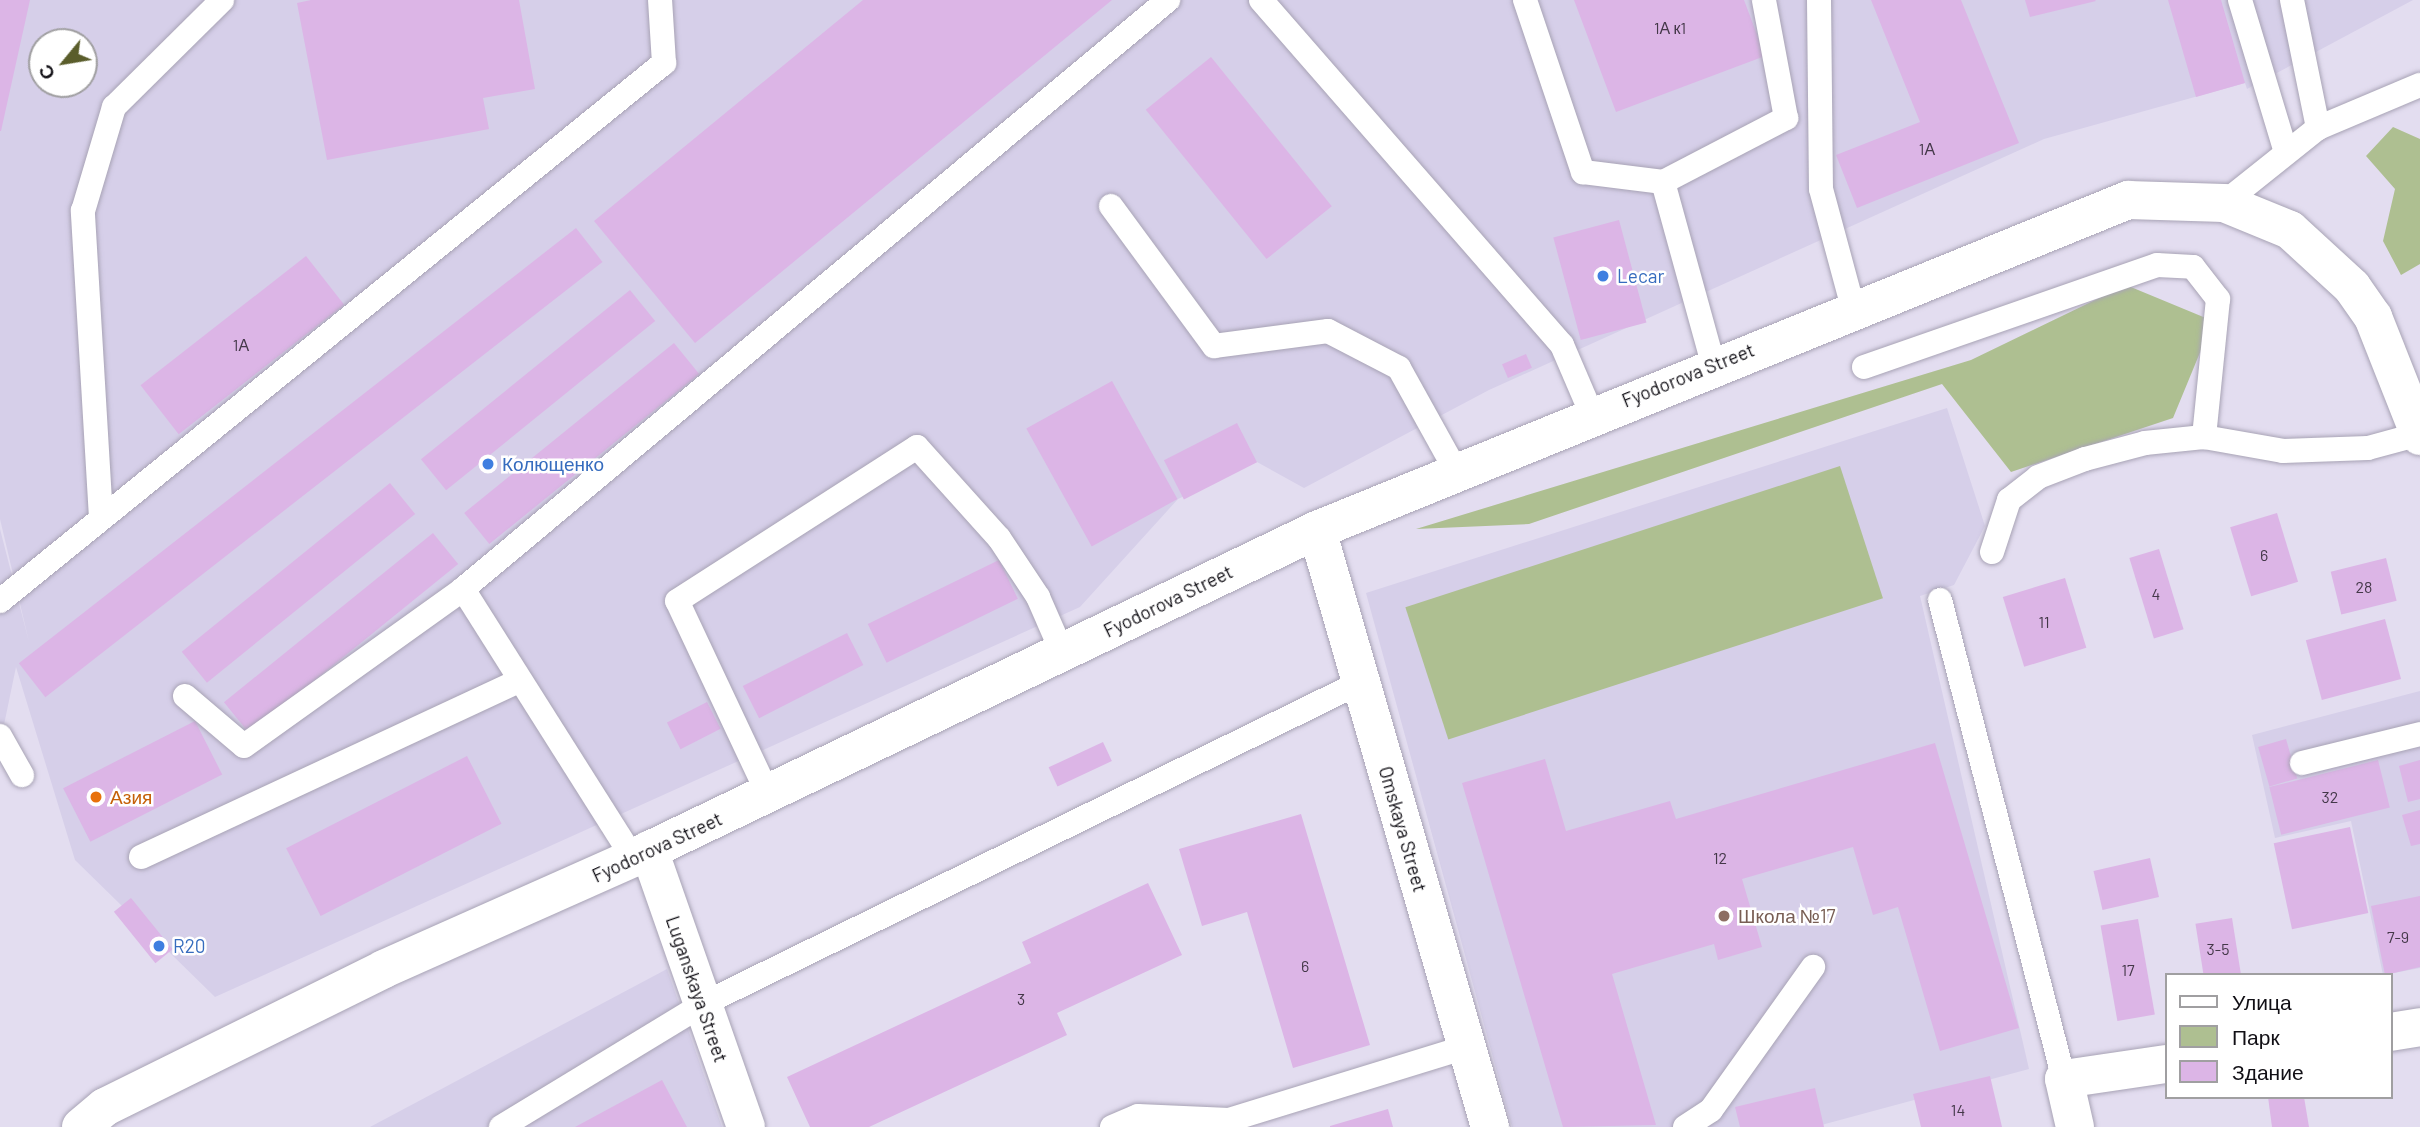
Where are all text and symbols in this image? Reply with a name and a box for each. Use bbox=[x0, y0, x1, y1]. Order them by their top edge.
house number: 1А к1 bbox=[1654, 18, 1686, 38]
north arrow bbox=[28, 28, 98, 98]
text: С bbox=[33, 61, 60, 84]
house number: 1А bbox=[1919, 139, 1935, 159]
place label: Lecar bbox=[1617, 265, 1664, 287]
marker: Lecar bbox=[1595, 268, 1611, 284]
house number: 1А bbox=[233, 335, 249, 355]
street label: Fyodorova Street bbox=[1619, 338, 1757, 412]
place label: Колющенко bbox=[502, 453, 604, 475]
marker: Колющенко bbox=[480, 456, 496, 472]
house number: 6 bbox=[2260, 545, 2268, 565]
street label: Fyodorova Street bbox=[1100, 560, 1236, 642]
house number: 28 bbox=[2356, 577, 2372, 597]
house number: 4 bbox=[2152, 584, 2160, 604]
house number: 11 bbox=[2038, 612, 2050, 632]
street label: Omskaya Street bbox=[1374, 764, 1432, 894]
place label: Азия bbox=[110, 786, 152, 808]
house number: 32 bbox=[2322, 787, 2338, 807]
marker: Азия bbox=[88, 789, 104, 805]
street label: Fyodorova Street bbox=[588, 807, 726, 887]
house number: 12 bbox=[1713, 848, 1727, 868]
place label: Школа №17 bbox=[1738, 905, 1836, 927]
marker: Школа №17 bbox=[1716, 908, 1732, 924]
street label: Luganskaya Street bbox=[661, 913, 733, 1065]
house number: 7-9 bbox=[2387, 927, 2409, 947]
place label: R20 bbox=[173, 935, 206, 957]
marker: R20 bbox=[151, 938, 167, 954]
house number: 3-5 bbox=[2207, 939, 2229, 959]
house number: 6 bbox=[1301, 956, 1309, 976]
house number: 17 bbox=[2121, 960, 2135, 980]
legend bbox=[2164, 973, 2392, 1099]
house number: 3 bbox=[1017, 989, 1025, 1009]
text: Улица bbox=[2232, 989, 2292, 1014]
text: Парк bbox=[2232, 1024, 2280, 1049]
text: Здание bbox=[2232, 1059, 2304, 1084]
house number: 14 bbox=[1951, 1100, 1965, 1120]

